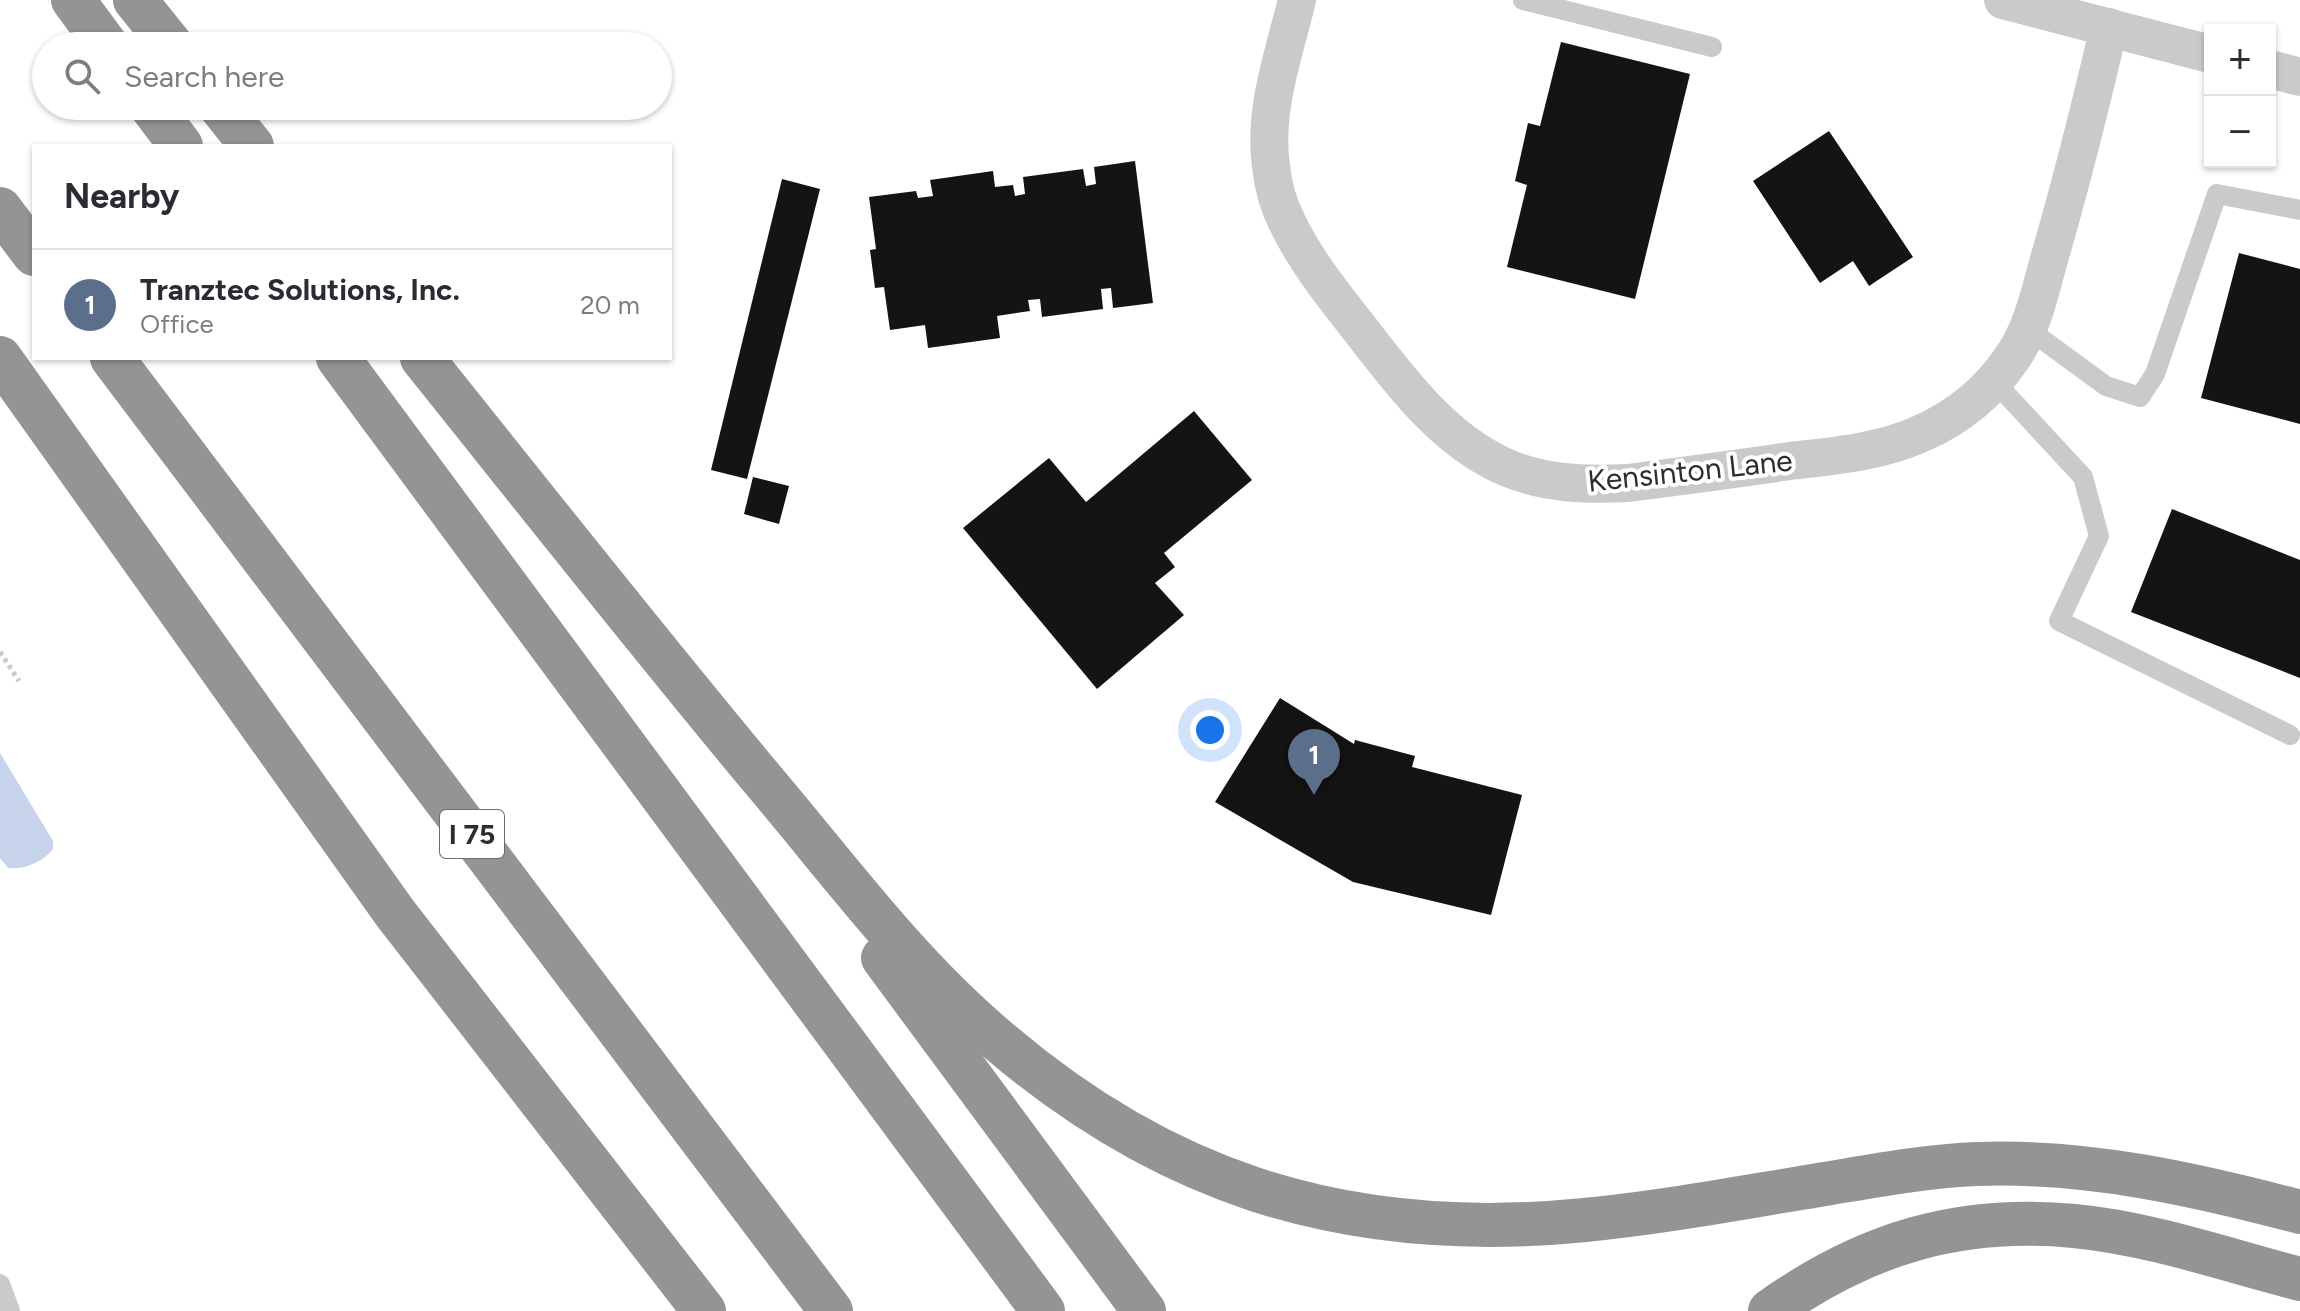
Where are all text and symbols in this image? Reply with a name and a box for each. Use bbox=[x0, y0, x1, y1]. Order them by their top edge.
map controls bbox=[2204, 24, 2276, 168]
button: + bbox=[2204, 24, 2276, 96]
search box bbox=[32, 32, 672, 120]
icon: search bbox=[60, 54, 104, 98]
text: Search here bbox=[124, 58, 284, 95]
button: − bbox=[2204, 96, 2276, 168]
text: Nearby bbox=[64, 176, 179, 217]
text: Tranztec Solutions, Inc. bbox=[140, 271, 460, 308]
text: 1 bbox=[85, 289, 95, 321]
text: 20 m bbox=[580, 289, 640, 321]
text: Office bbox=[140, 308, 214, 340]
street label: Kensinton Lane bbox=[1586, 441, 1794, 500]
your location bbox=[1190, 710, 1230, 750]
pin: 1 bbox=[1288, 729, 1340, 795]
road number: I 75 bbox=[440, 810, 504, 858]

